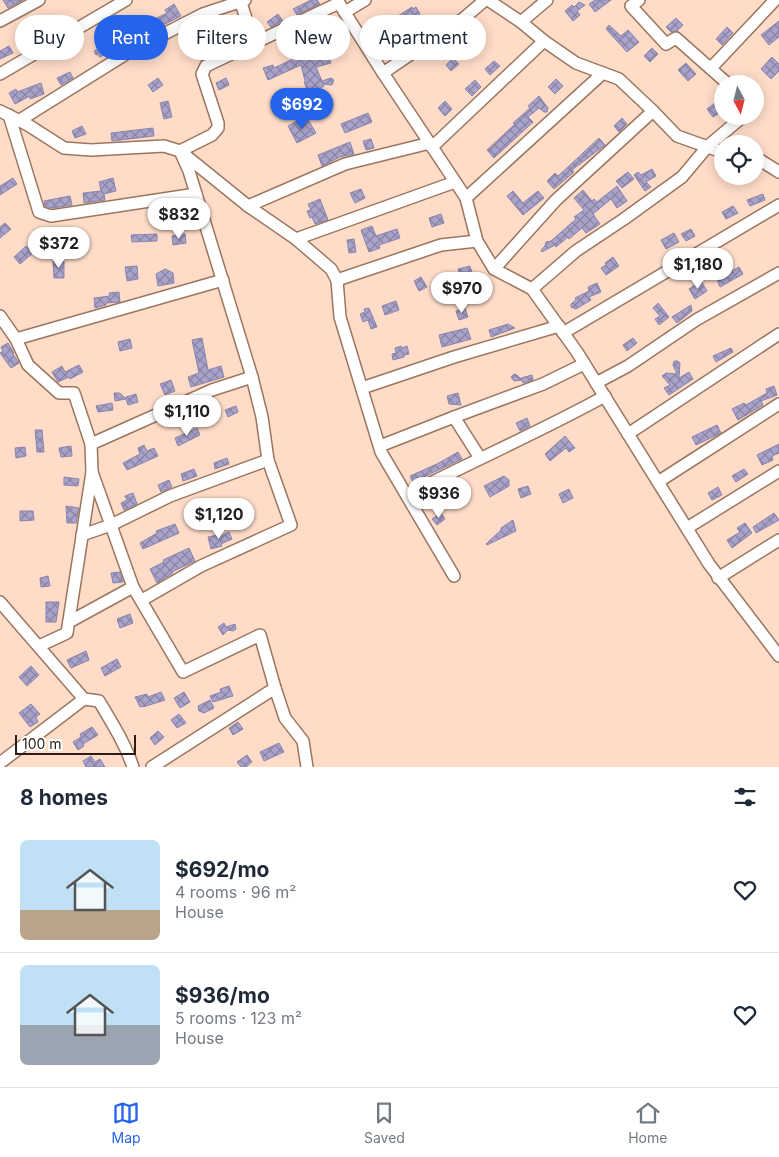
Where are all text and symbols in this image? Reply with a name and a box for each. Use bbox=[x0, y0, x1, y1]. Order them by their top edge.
chip: Buy bbox=[15, 15, 84, 60]
chip: Rent bbox=[94, 15, 168, 60]
chip: Filters bbox=[178, 15, 266, 60]
chip: New bbox=[276, 15, 350, 60]
chip: Apartment bbox=[360, 15, 486, 60]
north arrow bbox=[714, 75, 764, 125]
map controls bbox=[714, 75, 764, 185]
pin: $692 bbox=[272, 88, 332, 130]
text: $692 bbox=[281, 94, 323, 114]
button: locate bbox=[714, 135, 764, 185]
pin: $832 bbox=[149, 198, 209, 240]
text: $832 bbox=[158, 204, 200, 224]
pin: $372 bbox=[29, 226, 89, 269]
text: $372 bbox=[39, 233, 79, 253]
pin: $1,180 bbox=[657, 248, 739, 290]
text: $1,180 bbox=[673, 254, 723, 274]
pin: $970 bbox=[432, 272, 492, 314]
text: $970 bbox=[442, 278, 482, 298]
pin: $1,110 bbox=[146, 394, 228, 437]
text: $1,110 bbox=[164, 401, 210, 421]
pin: $936 bbox=[409, 476, 469, 519]
text: $936 bbox=[418, 483, 460, 503]
pin: $1,120 bbox=[178, 498, 260, 540]
text: $1,120 bbox=[194, 504, 244, 524]
scale bar bbox=[15, 732, 136, 755]
text: 100 m bbox=[22, 735, 62, 752]
icon: filters bbox=[731, 783, 759, 811]
text: 8 homes bbox=[20, 785, 108, 810]
text: $692/mo bbox=[175, 857, 269, 882]
icon: home bbox=[60, 860, 120, 920]
icon: heart bbox=[731, 876, 759, 904]
text: 4 rooms · 96 m² bbox=[175, 882, 296, 902]
text: House bbox=[175, 902, 224, 922]
text: $936/mo bbox=[175, 983, 270, 1008]
icon: home bbox=[60, 985, 120, 1045]
icon: heart bbox=[731, 1001, 759, 1029]
text: 5 rooms · 123 m² bbox=[175, 1008, 302, 1028]
text: House bbox=[175, 1028, 224, 1048]
tab: Map bbox=[112, 1099, 141, 1146]
tab: Saved bbox=[364, 1099, 405, 1146]
tab: Home bbox=[628, 1099, 667, 1146]

